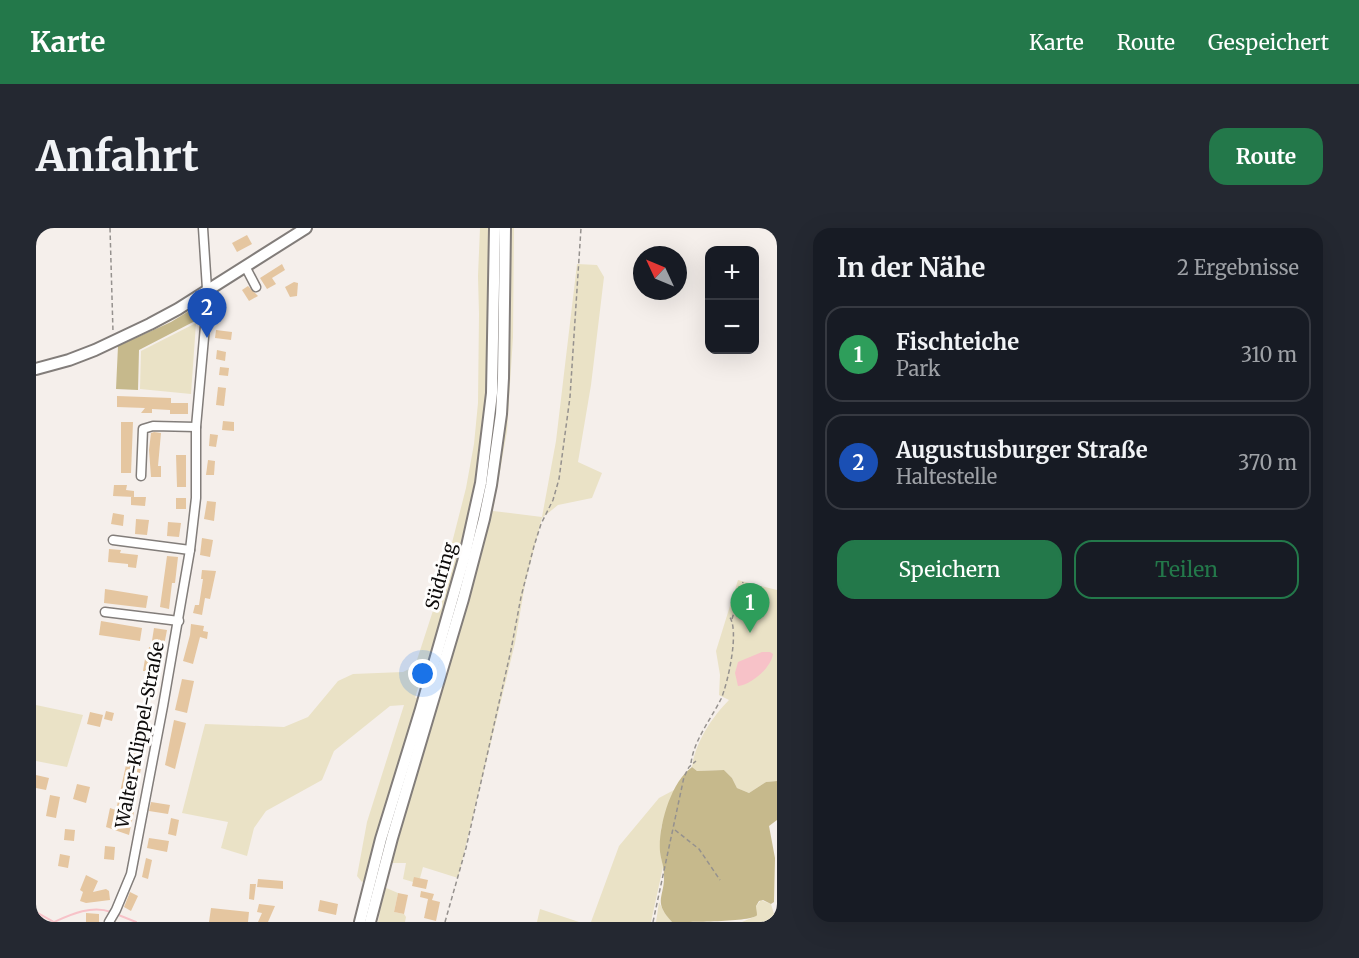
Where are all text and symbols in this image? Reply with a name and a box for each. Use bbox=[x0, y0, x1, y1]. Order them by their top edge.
text: Karte bbox=[30, 24, 105, 60]
text: Karte bbox=[1029, 29, 1084, 56]
text: Route bbox=[1117, 29, 1175, 56]
text: Gespeichert bbox=[1208, 29, 1329, 56]
button: Route bbox=[1209, 128, 1323, 185]
text: Anfahrt bbox=[36, 130, 199, 182]
north arrow bbox=[633, 246, 687, 300]
map controls bbox=[705, 246, 759, 354]
button: + bbox=[705, 246, 759, 300]
text: In der Nähe bbox=[837, 251, 985, 284]
text: 2 Ergebnisse bbox=[1177, 255, 1299, 280]
pin: 2 bbox=[188, 288, 226, 338]
button: − bbox=[705, 300, 759, 354]
text: Fischteiche bbox=[896, 328, 1019, 356]
text: 1 bbox=[854, 342, 863, 367]
text: 310 m bbox=[1241, 342, 1297, 367]
text: Park bbox=[896, 356, 940, 381]
text: Augustusburger Straße bbox=[896, 436, 1148, 464]
text: 2 bbox=[853, 450, 864, 475]
text: 370 m bbox=[1238, 450, 1297, 475]
text: Haltestelle bbox=[896, 464, 997, 489]
street label: Südring bbox=[420, 539, 461, 612]
button: Speichern bbox=[837, 540, 1062, 599]
button: Teilen bbox=[1074, 540, 1299, 599]
pin: 1 bbox=[730, 584, 770, 633]
street label: Walter-Klippel-Straße bbox=[110, 640, 169, 831]
your location bbox=[408, 659, 437, 688]

